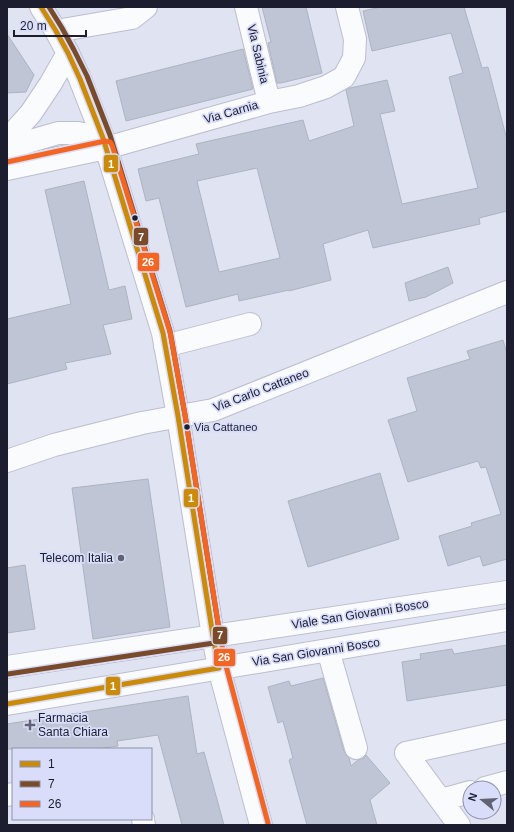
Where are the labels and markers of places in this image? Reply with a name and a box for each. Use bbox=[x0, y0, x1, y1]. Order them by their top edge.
unlabelled marker bbox=[130, 213, 140, 223]
place label: Via Cattaneo bbox=[194, 421, 257, 433]
marker: Via Cattaneo bbox=[182, 422, 192, 432]
place label: Telecom Italia bbox=[40, 551, 113, 565]
marker: Telecom Italia bbox=[116, 553, 126, 563]
place label: Farmacia Santa Chiara bbox=[38, 711, 108, 739]
marker: Farmacia Santa Chiara bbox=[25, 720, 35, 730]

